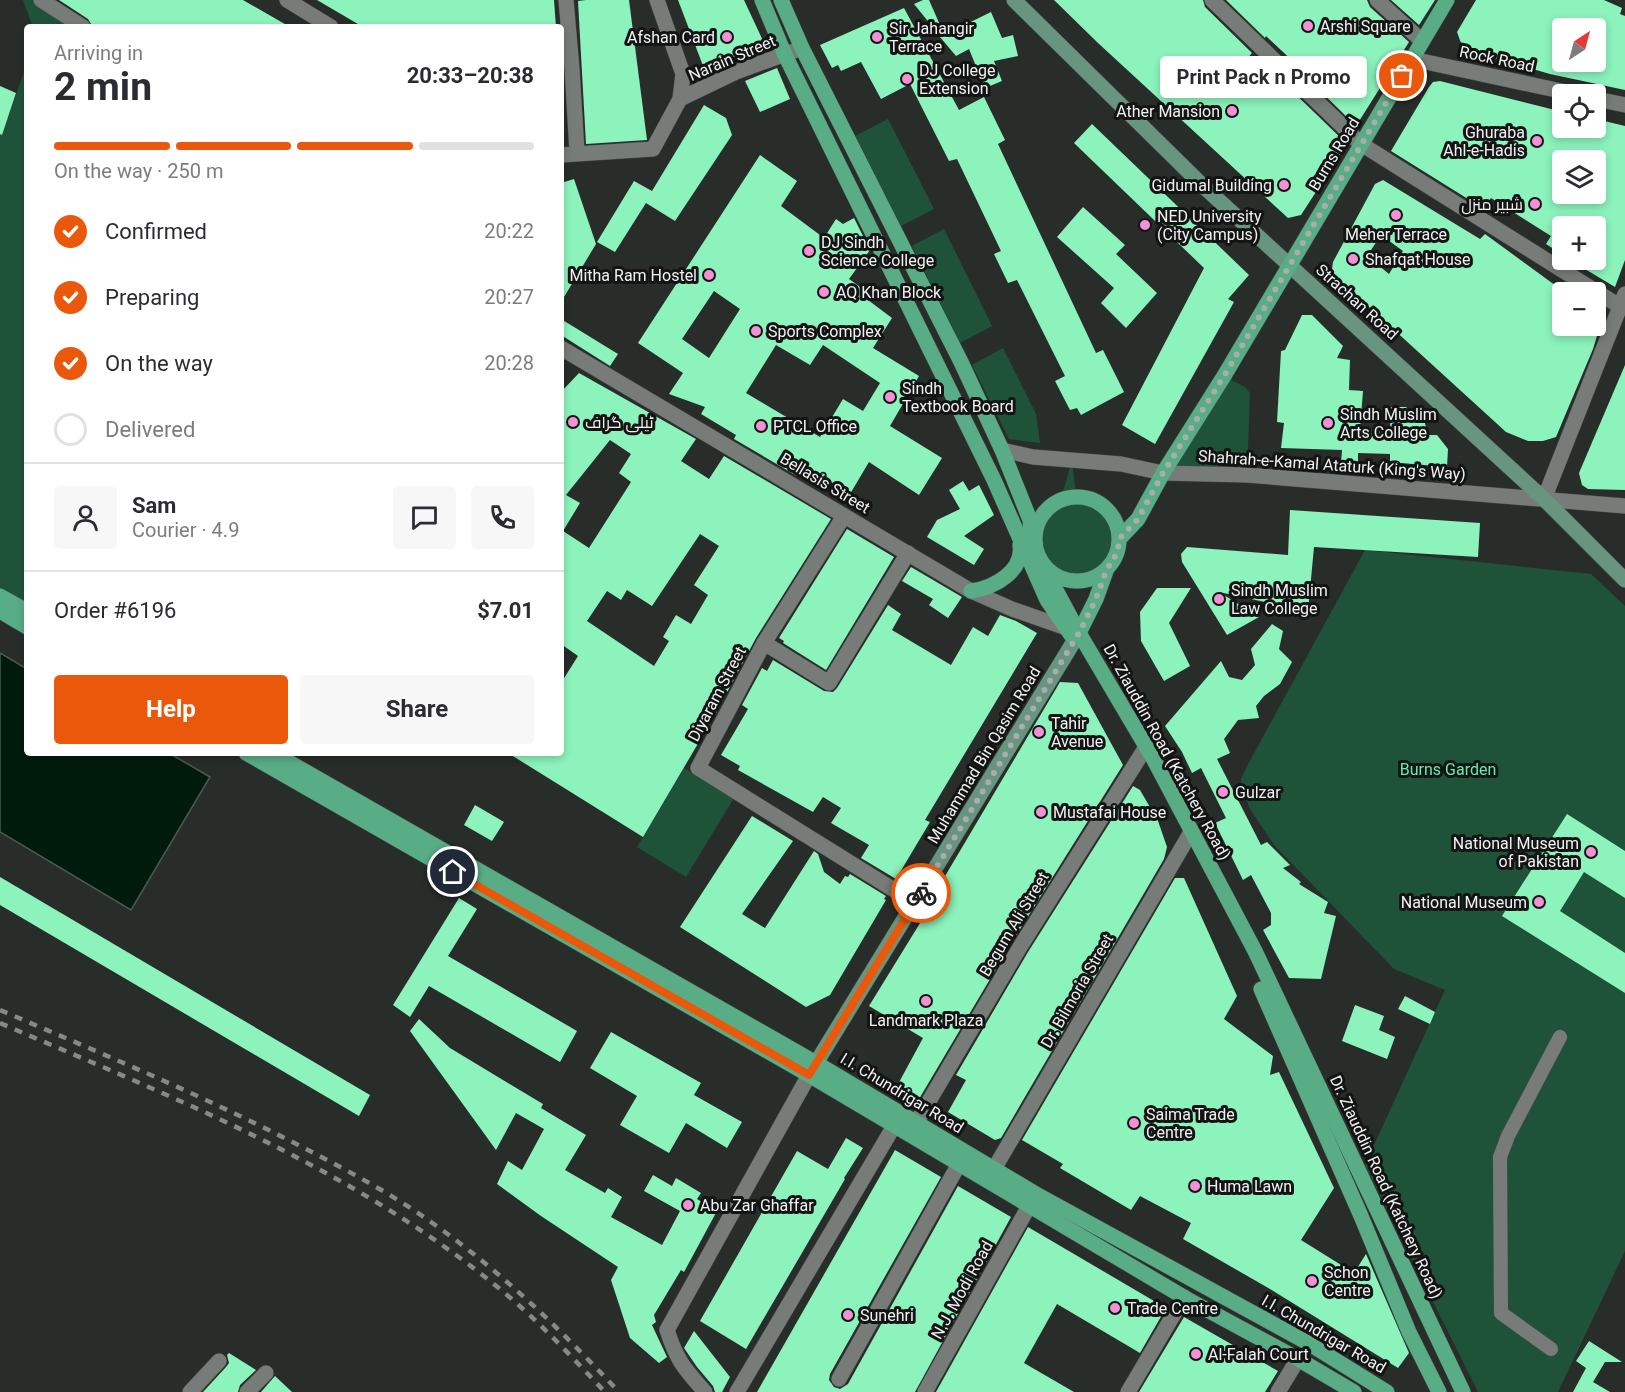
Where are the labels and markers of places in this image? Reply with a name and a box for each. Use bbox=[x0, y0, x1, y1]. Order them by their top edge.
place label: Arshi Square bbox=[1320, 17, 1411, 36]
place label: Sir Jahangir Terrace bbox=[889, 19, 975, 56]
marker: Arshi Square bbox=[1301, 19, 1315, 33]
place label: Afshan Card bbox=[627, 28, 715, 47]
marker: Afshan Card bbox=[720, 30, 734, 44]
marker: Sir Jahangir Terrace bbox=[870, 30, 884, 44]
pin bbox=[1376, 50, 1427, 101]
callout: Print Pack n Promo bbox=[1159, 55, 1366, 97]
place label: DJ College Extension bbox=[919, 61, 996, 98]
marker: DJ College Extension bbox=[900, 72, 914, 86]
place label: Ather Mansion bbox=[1116, 102, 1220, 121]
marker: Ather Mansion bbox=[1225, 104, 1239, 118]
place label: Ghuraba Ahl-e-Hadis bbox=[1443, 123, 1525, 160]
marker: Ghuraba Ahl-e-Hadis bbox=[1530, 134, 1544, 148]
place label: Gidumal Building bbox=[1151, 176, 1272, 195]
marker: Gidumal Building bbox=[1277, 178, 1291, 192]
place label: شبیر منزل bbox=[1461, 195, 1523, 215]
marker: شبیر منزل bbox=[1528, 197, 1542, 211]
place label: NED University (City Campus) bbox=[1157, 207, 1262, 244]
marker: Meher Terrace bbox=[1389, 208, 1403, 222]
marker: NED University (City Campus) bbox=[1138, 218, 1152, 232]
place label: Meher Terrace bbox=[1345, 225, 1447, 244]
place label: DJ Sindh Science College bbox=[821, 233, 934, 270]
marker: DJ Sindh Science College bbox=[802, 244, 816, 258]
place label: Shafqat House bbox=[1365, 250, 1471, 269]
marker: Shafqat House bbox=[1346, 252, 1360, 266]
place label: Mitha Ram Hostel bbox=[569, 266, 697, 285]
marker: Mitha Ram Hostel bbox=[702, 268, 716, 282]
place label: AQ Khan Block bbox=[836, 283, 942, 302]
marker: AQ Khan Block bbox=[817, 285, 831, 299]
place label: Sports Complex bbox=[768, 322, 882, 341]
marker: Sports Complex bbox=[749, 324, 763, 338]
place label: Sindh Textbook Board bbox=[902, 379, 1014, 416]
marker: Sindh Textbook Board bbox=[883, 390, 897, 404]
place label: Sindh Muslim Arts College bbox=[1340, 405, 1437, 442]
place label: ٹیلی گراف bbox=[585, 413, 654, 433]
marker: ٹیلی گراف bbox=[566, 415, 580, 429]
marker: Sindh Muslim Arts College bbox=[1321, 416, 1335, 430]
place label: PTCL Office bbox=[773, 417, 857, 436]
marker: PTCL Office bbox=[754, 419, 768, 433]
place label: Sindh Muslim Law College bbox=[1231, 581, 1328, 618]
marker: Sindh Muslim Law College bbox=[1212, 592, 1226, 606]
place label: Tahir Avenue bbox=[1051, 714, 1103, 751]
marker: Tahir Avenue bbox=[1032, 725, 1046, 739]
place label: Gulzar bbox=[1235, 783, 1281, 802]
marker: Gulzar bbox=[1216, 785, 1230, 799]
place label: Mustafai House bbox=[1053, 803, 1166, 822]
marker: Mustafai House bbox=[1034, 805, 1048, 819]
place label: National Museum of Pakistan bbox=[1453, 834, 1579, 871]
marker: National Museum of Pakistan bbox=[1584, 845, 1598, 859]
pin bbox=[427, 846, 478, 897]
place label: National Museum bbox=[1401, 893, 1527, 912]
marker: National Museum bbox=[1532, 895, 1546, 909]
marker: Landmark Plaza bbox=[919, 994, 933, 1008]
place label: Landmark Plaza bbox=[869, 1011, 983, 1030]
place label: Saima Trade Centre bbox=[1146, 1105, 1235, 1142]
marker: Saima Trade Centre bbox=[1127, 1116, 1141, 1130]
place label: Huma Lawn bbox=[1207, 1177, 1292, 1196]
marker: Huma Lawn bbox=[1188, 1179, 1202, 1193]
place label: Abu Zar Ghaffar bbox=[700, 1196, 814, 1215]
marker: Abu Zar Ghaffar bbox=[681, 1198, 695, 1212]
place label: Schon Centre bbox=[1324, 1263, 1371, 1300]
marker: Schon Centre bbox=[1305, 1274, 1319, 1288]
place label: Trade Centre bbox=[1127, 1299, 1218, 1318]
marker: Trade Centre bbox=[1108, 1301, 1122, 1315]
place label: Sunehri bbox=[860, 1306, 914, 1325]
marker: Sunehri bbox=[841, 1308, 855, 1322]
place label: Al-Falah Court bbox=[1208, 1345, 1309, 1364]
marker: Al-Falah Court bbox=[1189, 1347, 1203, 1361]

